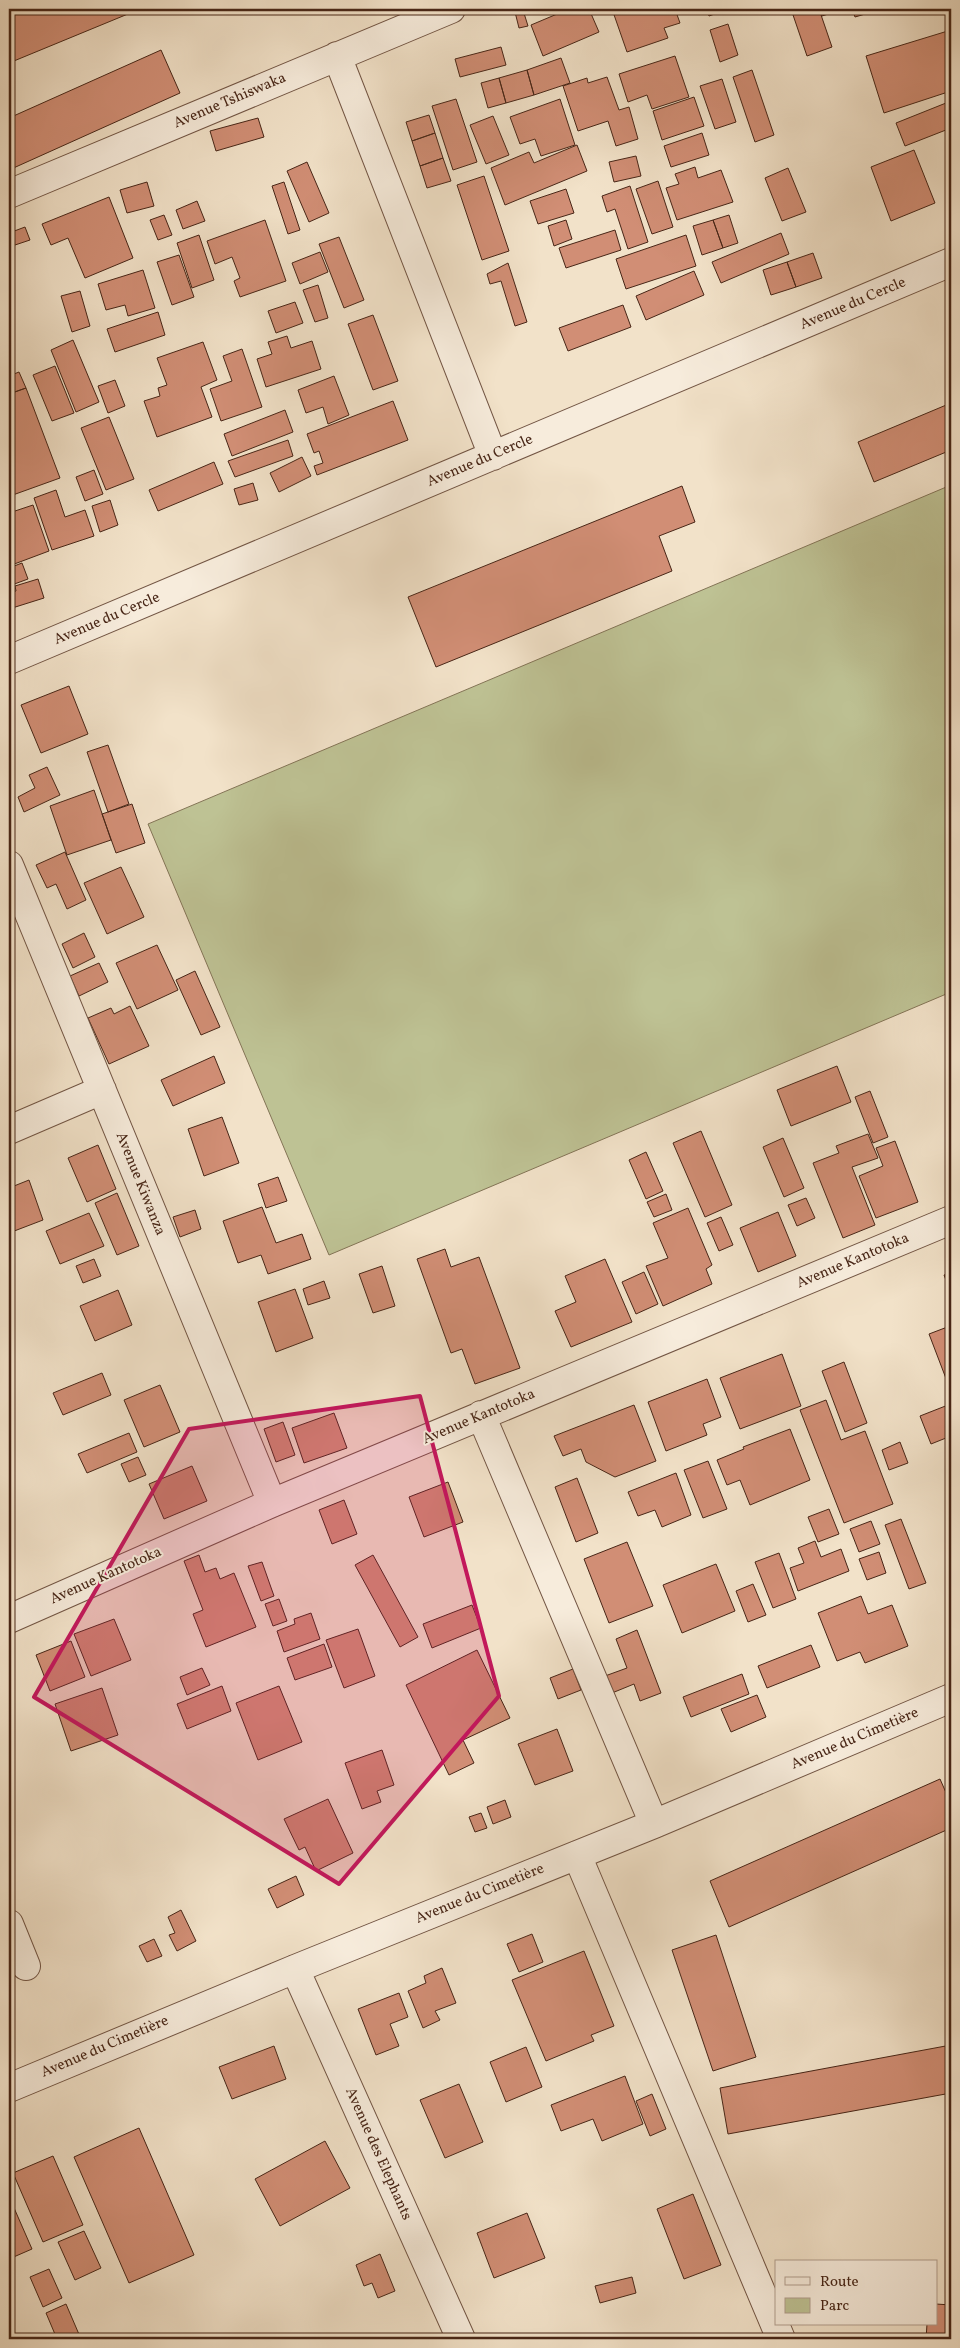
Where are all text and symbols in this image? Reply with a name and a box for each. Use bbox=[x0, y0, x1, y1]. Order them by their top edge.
street label: Avenue Tshiswaka bbox=[170, 68, 290, 134]
street label: Avenue du Cercle bbox=[797, 272, 909, 336]
street label: Avenue du Cercle bbox=[424, 429, 536, 493]
street label: Avenue du Cercle bbox=[51, 587, 163, 651]
street label: Avenue Kiwanza bbox=[110, 1129, 170, 1239]
street label: Avenue Kantotoka bbox=[794, 1228, 912, 1294]
street label: Avenue Kantotoka bbox=[420, 1384, 538, 1450]
street label: Avenue Kantotoka bbox=[47, 1542, 165, 1610]
street label: Avenue du Cimetière bbox=[788, 1703, 922, 1775]
street label: Avenue du Cimetière bbox=[413, 1859, 547, 1929]
street label: Avenue du Cimetière bbox=[38, 2011, 172, 2083]
street label: Avenue des Elephants bbox=[339, 2084, 417, 2224]
legend bbox=[775, 2260, 938, 2326]
text: Route bbox=[820, 2272, 859, 2293]
text: Parc bbox=[820, 2296, 849, 2317]

